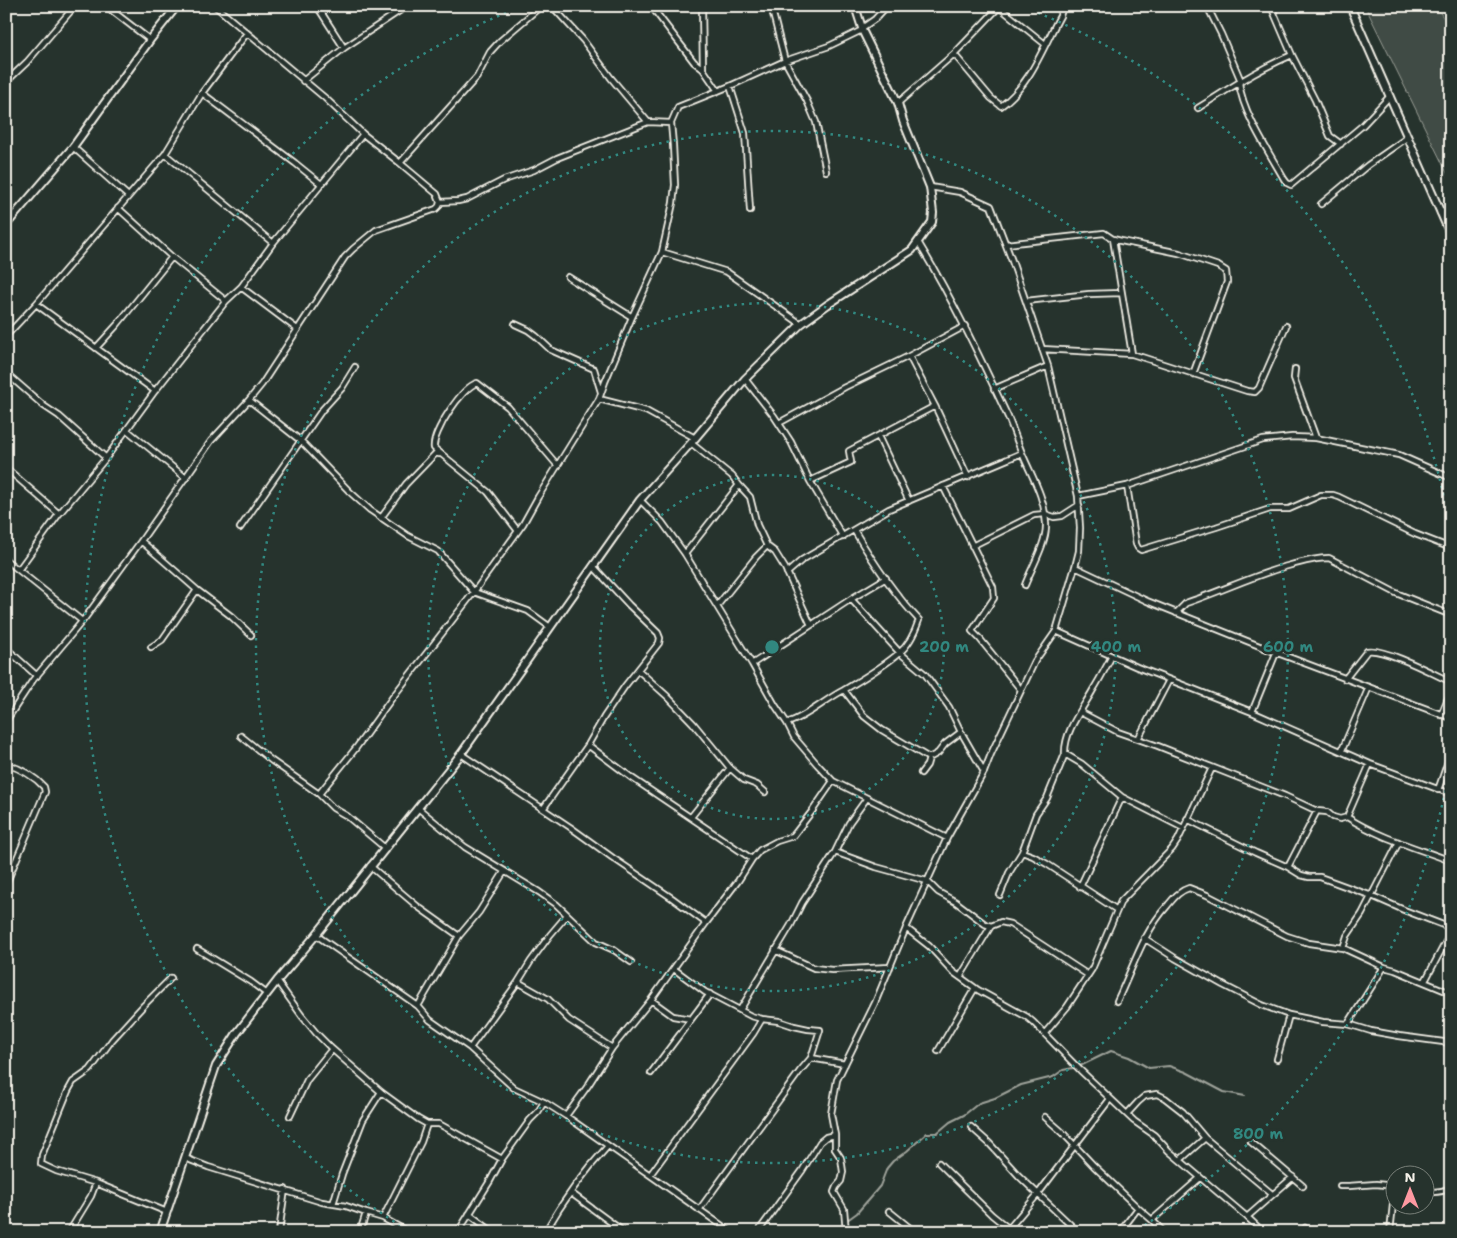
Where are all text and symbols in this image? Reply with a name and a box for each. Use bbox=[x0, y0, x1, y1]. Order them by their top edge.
text: 200 m bbox=[919, 637, 969, 657]
text: 400 m bbox=[1091, 637, 1141, 657]
text: 600 m bbox=[1263, 637, 1313, 657]
centre of rings bbox=[763, 638, 781, 656]
text: 800 m bbox=[1233, 1124, 1283, 1144]
north arrow bbox=[1384, 1166, 1434, 1216]
text: N bbox=[1404, 1168, 1416, 1186]

